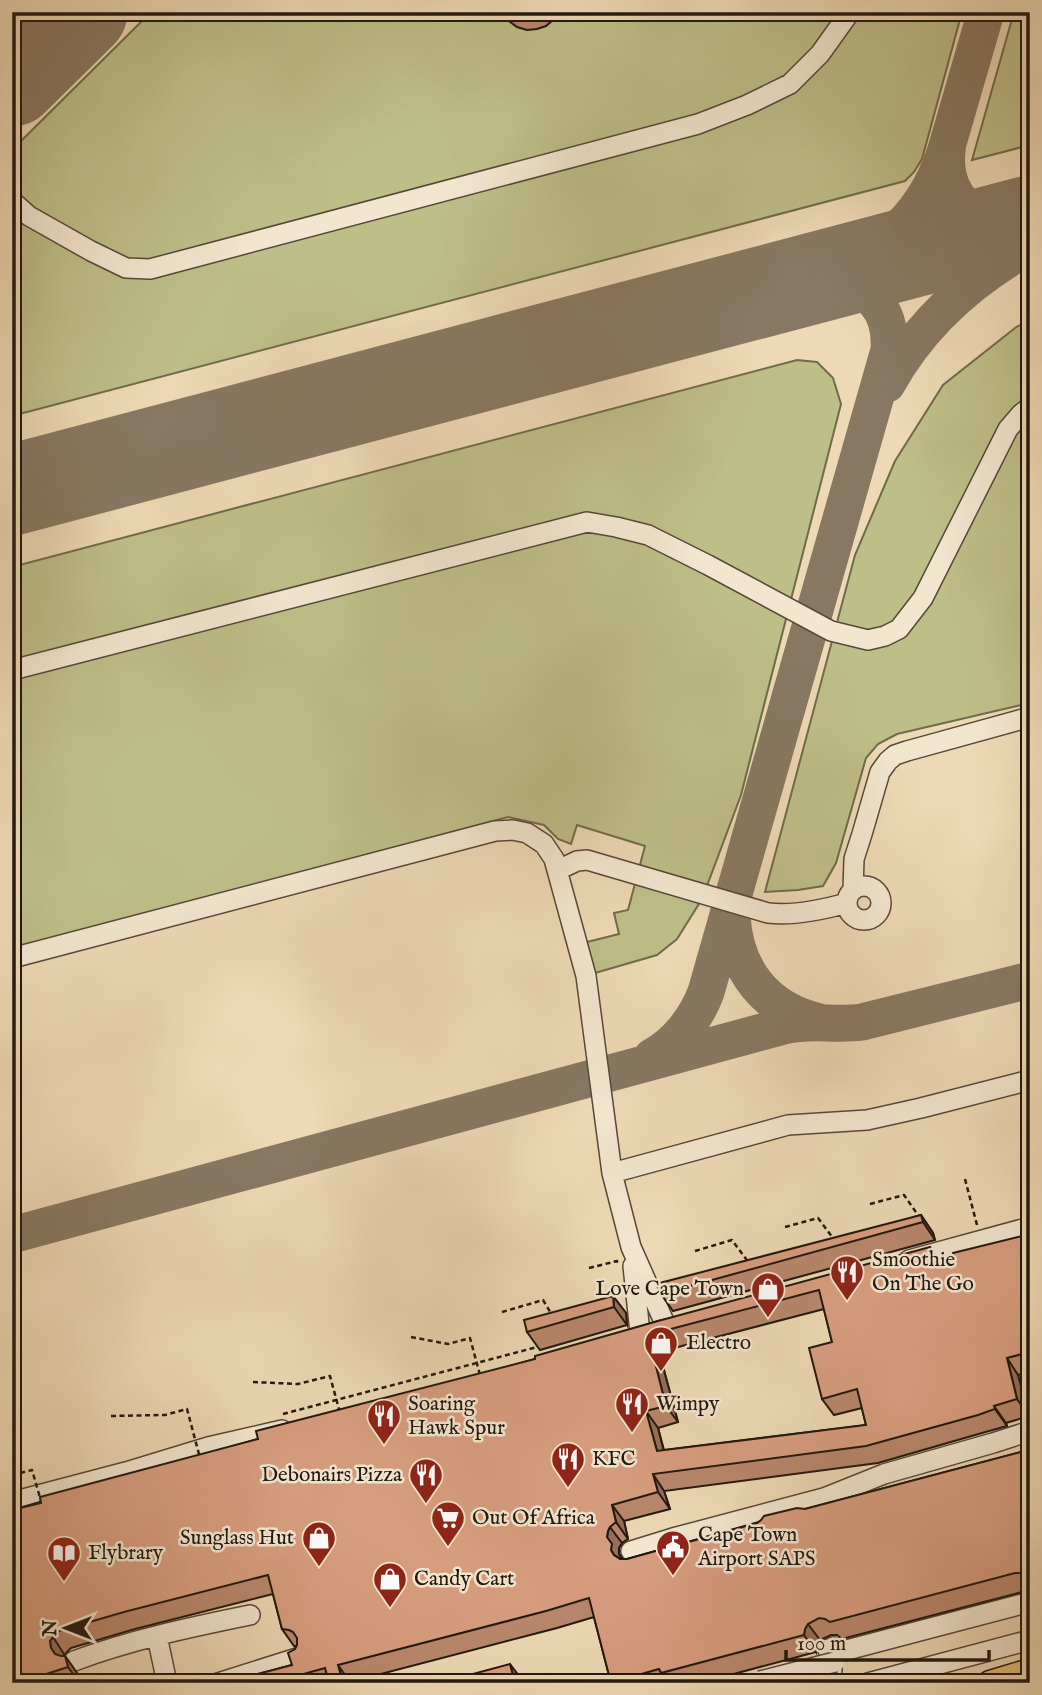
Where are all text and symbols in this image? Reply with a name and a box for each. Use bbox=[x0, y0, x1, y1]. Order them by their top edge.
place label: Smoothie On The Go bbox=[872, 1247, 974, 1298]
restaurant icon: Smoothie On The Go bbox=[828, 1253, 866, 1302]
shop icon: Love Cape Town bbox=[749, 1270, 787, 1319]
place label: Love Cape Town bbox=[595, 1276, 744, 1303]
shop icon: Electro bbox=[642, 1324, 680, 1373]
place label: Electro bbox=[686, 1330, 751, 1357]
restaurant icon: Wimpy bbox=[613, 1385, 651, 1434]
place label: Soaring Hawk Spur bbox=[408, 1391, 505, 1442]
place label: Wimpy bbox=[656, 1391, 720, 1418]
restaurant icon: Soaring Hawk Spur bbox=[365, 1397, 403, 1446]
restaurant icon: KFC bbox=[549, 1440, 587, 1489]
place label: KFC bbox=[592, 1446, 636, 1473]
restaurant icon: Debonairs Pizza bbox=[407, 1456, 445, 1505]
place label: Debonairs Pizza bbox=[261, 1462, 403, 1489]
supermarket icon: Out Of Africa bbox=[429, 1499, 467, 1548]
place label: Out Of Africa bbox=[472, 1505, 596, 1532]
shop icon: Sunglass Hut bbox=[300, 1519, 338, 1568]
place label: Cape Town Airport SAPS bbox=[697, 1522, 816, 1573]
place label: Sunglass Hut bbox=[180, 1525, 294, 1552]
public building icon: Cape Town Airport SAPS bbox=[654, 1528, 692, 1577]
library icon: Flybrary bbox=[45, 1534, 83, 1583]
place label: Flybrary bbox=[88, 1540, 164, 1567]
shop icon: Candy Cart bbox=[371, 1560, 409, 1609]
place label: Candy Cart bbox=[414, 1566, 514, 1593]
north arrow bbox=[32, 1594, 102, 1664]
scale bar bbox=[786, 1618, 990, 1662]
text: N bbox=[39, 1619, 63, 1637]
text: 100 m bbox=[797, 1631, 846, 1658]

